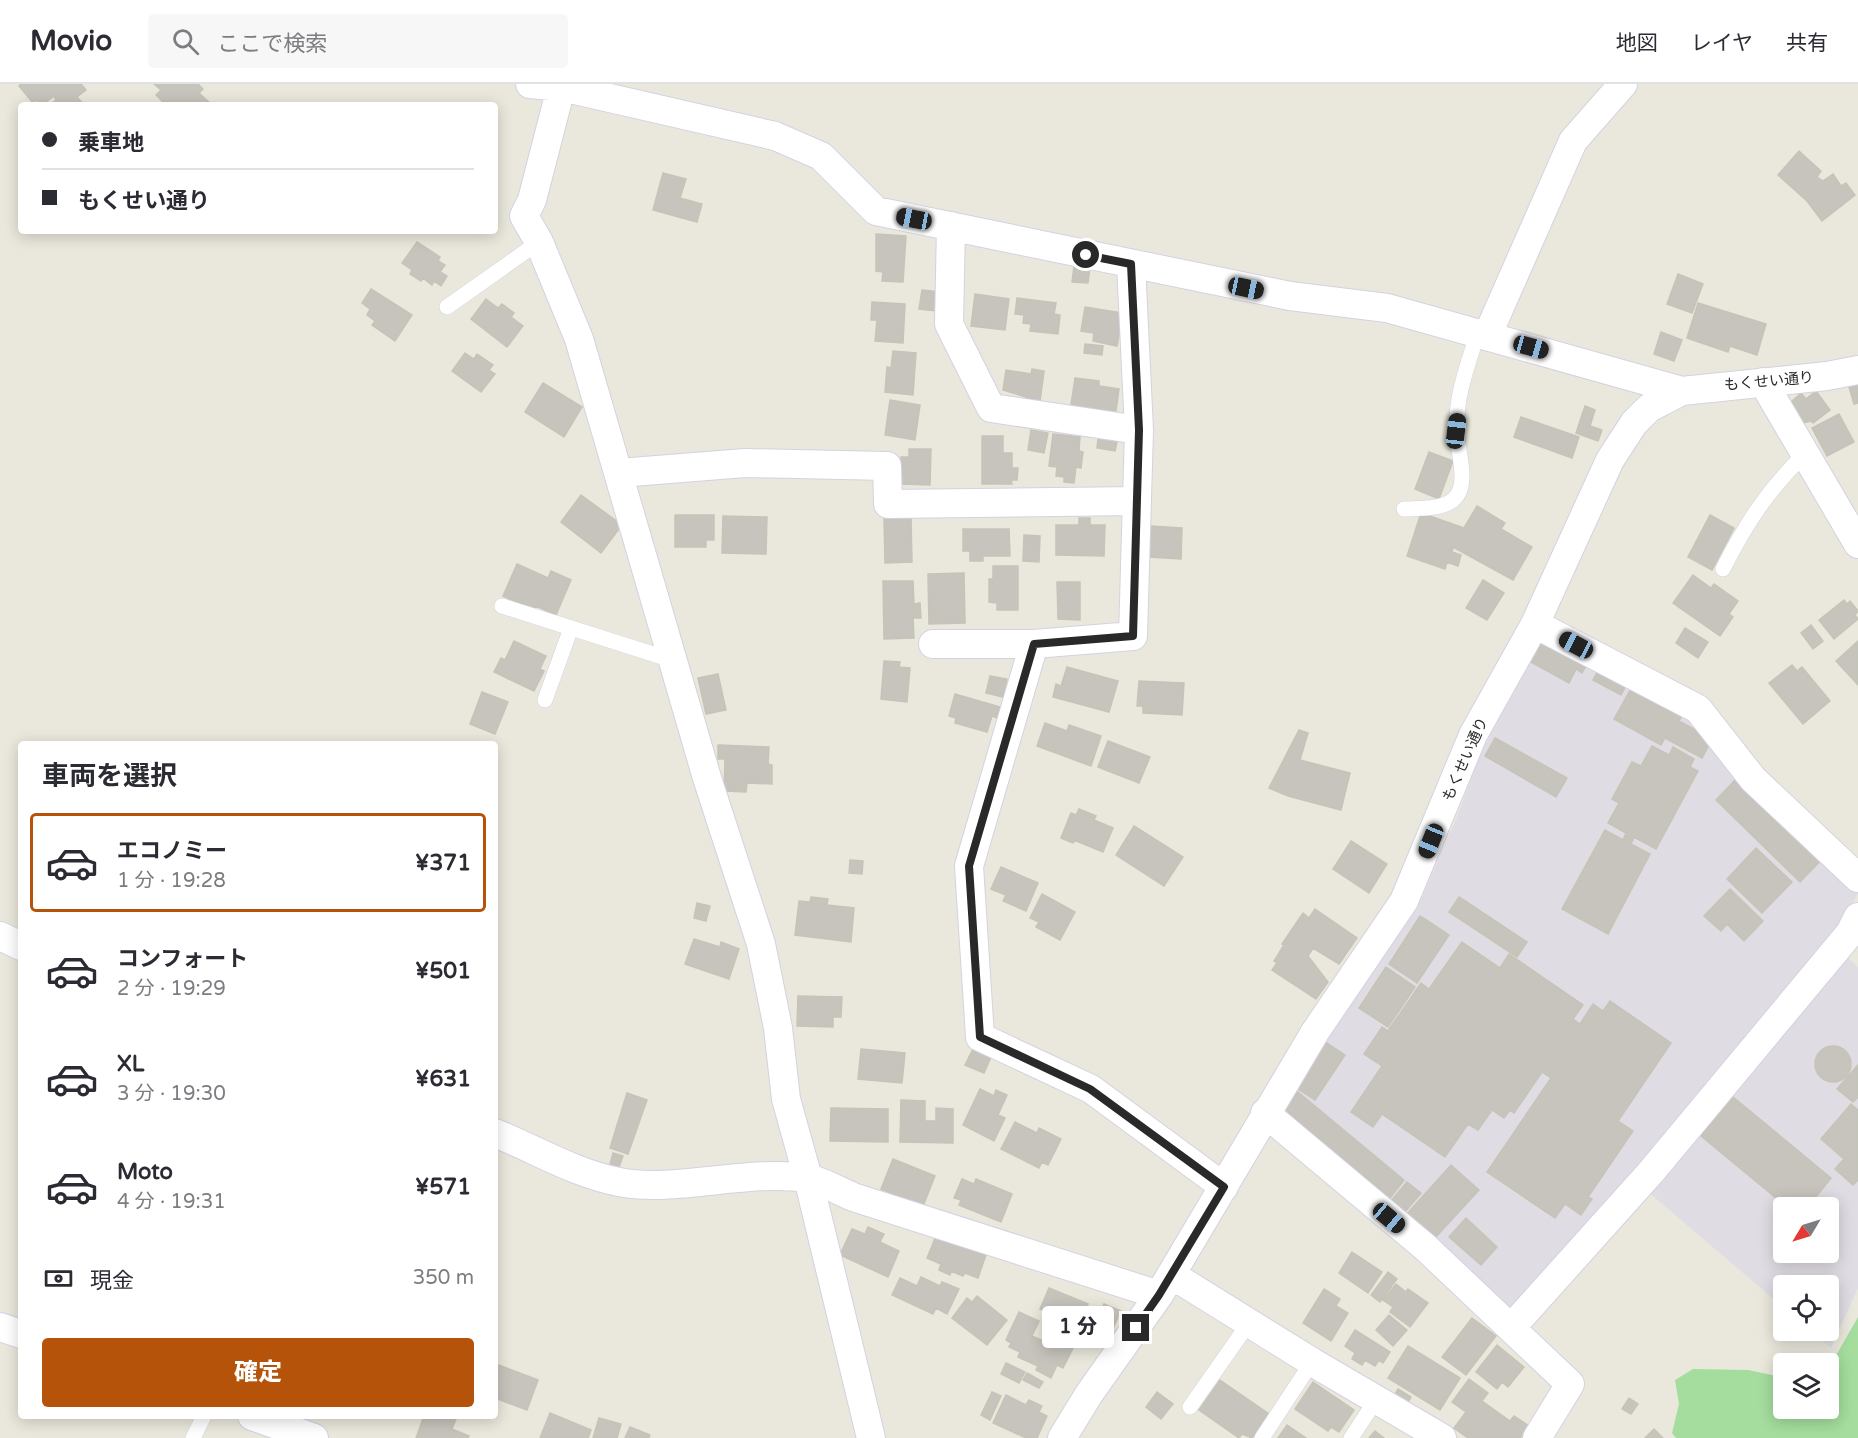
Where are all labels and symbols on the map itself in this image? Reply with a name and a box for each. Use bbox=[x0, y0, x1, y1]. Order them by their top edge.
car bbox=[895, 207, 933, 231]
route start bbox=[1072, 241, 1099, 268]
car bbox=[1227, 275, 1265, 301]
car bbox=[1511, 333, 1551, 361]
street label: もくせい通り bbox=[1723, 368, 1815, 394]
car bbox=[1445, 412, 1467, 450]
car bbox=[1556, 629, 1596, 661]
street label: もくせい通り bbox=[1438, 714, 1492, 804]
car bbox=[1416, 821, 1446, 861]
north arrow bbox=[1773, 1197, 1839, 1263]
car bbox=[1369, 1200, 1409, 1236]
callout: 1 分 bbox=[1043, 1307, 1115, 1349]
route end bbox=[1122, 1314, 1149, 1341]

